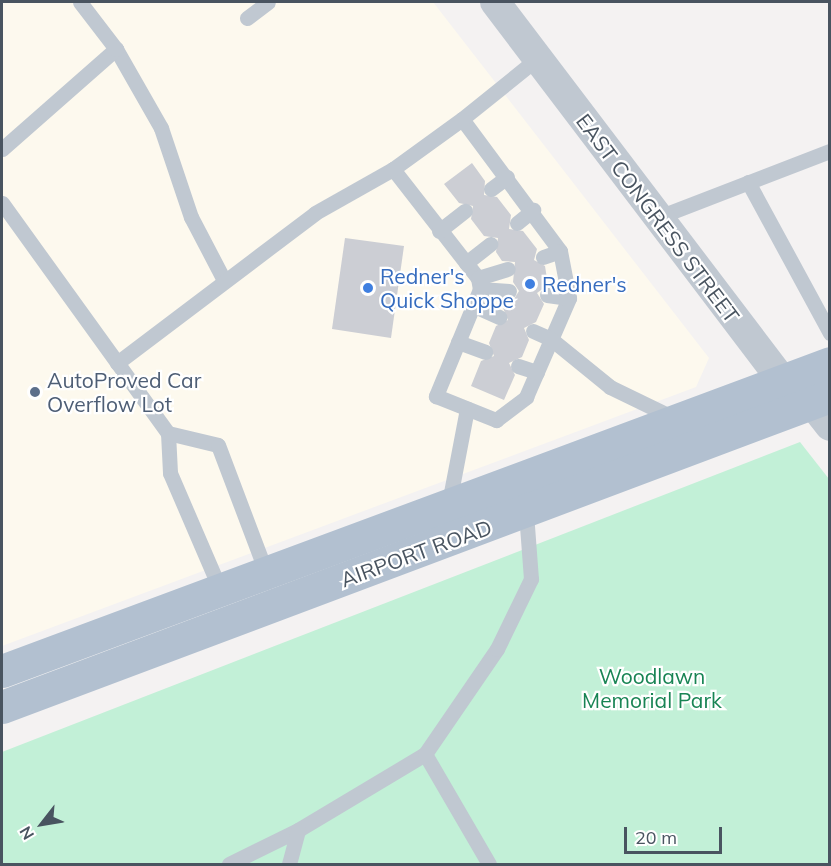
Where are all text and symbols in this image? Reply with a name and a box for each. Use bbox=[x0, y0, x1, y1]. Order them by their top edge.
street label: EAST CONGRESS STREET bbox=[571, 109, 745, 327]
place label: Redner's Quick Shoppe bbox=[380, 263, 514, 313]
place label: Redner's bbox=[542, 271, 627, 297]
marker: Redner's bbox=[523, 277, 537, 291]
marker: Redner's Quick Shoppe bbox=[361, 281, 375, 295]
place label: AutoProved Car Overflow Lot bbox=[47, 367, 201, 417]
marker: AutoProved Car Overflow Lot bbox=[28, 385, 42, 399]
street label: AIRPORT ROAD bbox=[337, 514, 495, 592]
park label: Woodlawn Memorial Park bbox=[582, 663, 722, 713]
north arrow bbox=[12, 794, 72, 854]
scale bar bbox=[627, 815, 724, 853]
text: N bbox=[15, 823, 38, 844]
text: 20 m bbox=[635, 826, 677, 849]

